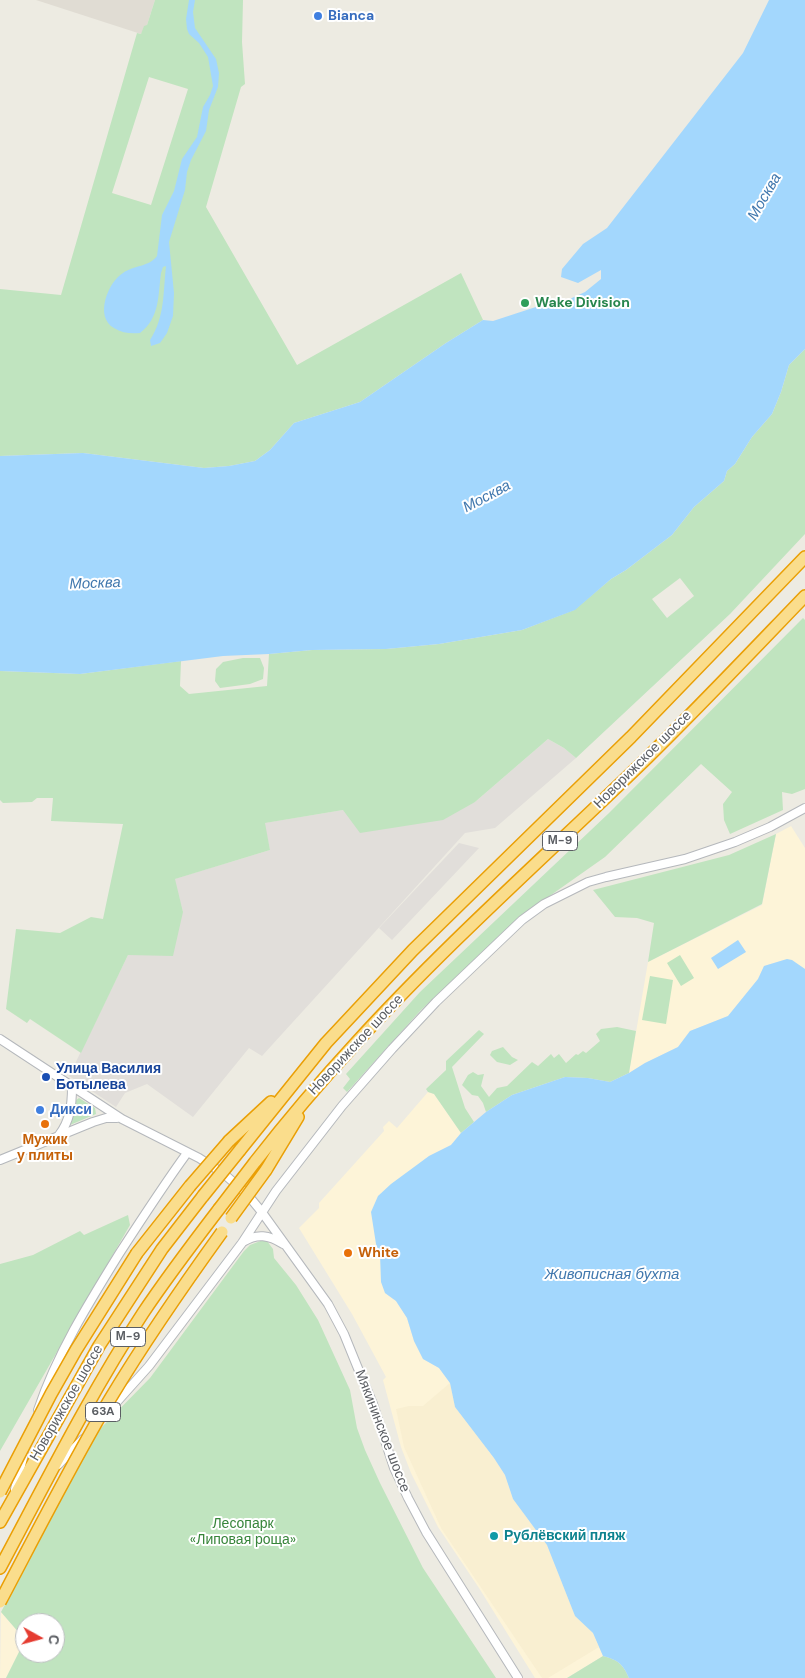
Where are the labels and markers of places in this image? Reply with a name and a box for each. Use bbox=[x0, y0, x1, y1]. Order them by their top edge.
place label: Bianca bbox=[328, 8, 374, 24]
marker: Bianca bbox=[312, 10, 324, 22]
place label: Wake Division bbox=[535, 295, 630, 311]
marker: Wake Division bbox=[519, 297, 531, 309]
place label: Улица Василия Ботылева bbox=[56, 1061, 161, 1094]
marker: Улица Василия Ботылева bbox=[40, 1071, 52, 1083]
place label: Дикси bbox=[50, 1102, 92, 1118]
marker: Дикси bbox=[34, 1104, 46, 1116]
marker: Мужик у плиты bbox=[39, 1118, 51, 1130]
place label: Мужик у плиты bbox=[17, 1132, 73, 1164]
place label: White bbox=[358, 1245, 399, 1261]
marker: White bbox=[342, 1247, 354, 1259]
place label: Рублёвский пляж bbox=[504, 1528, 625, 1544]
marker: Рублёвский пляж bbox=[488, 1530, 500, 1542]

